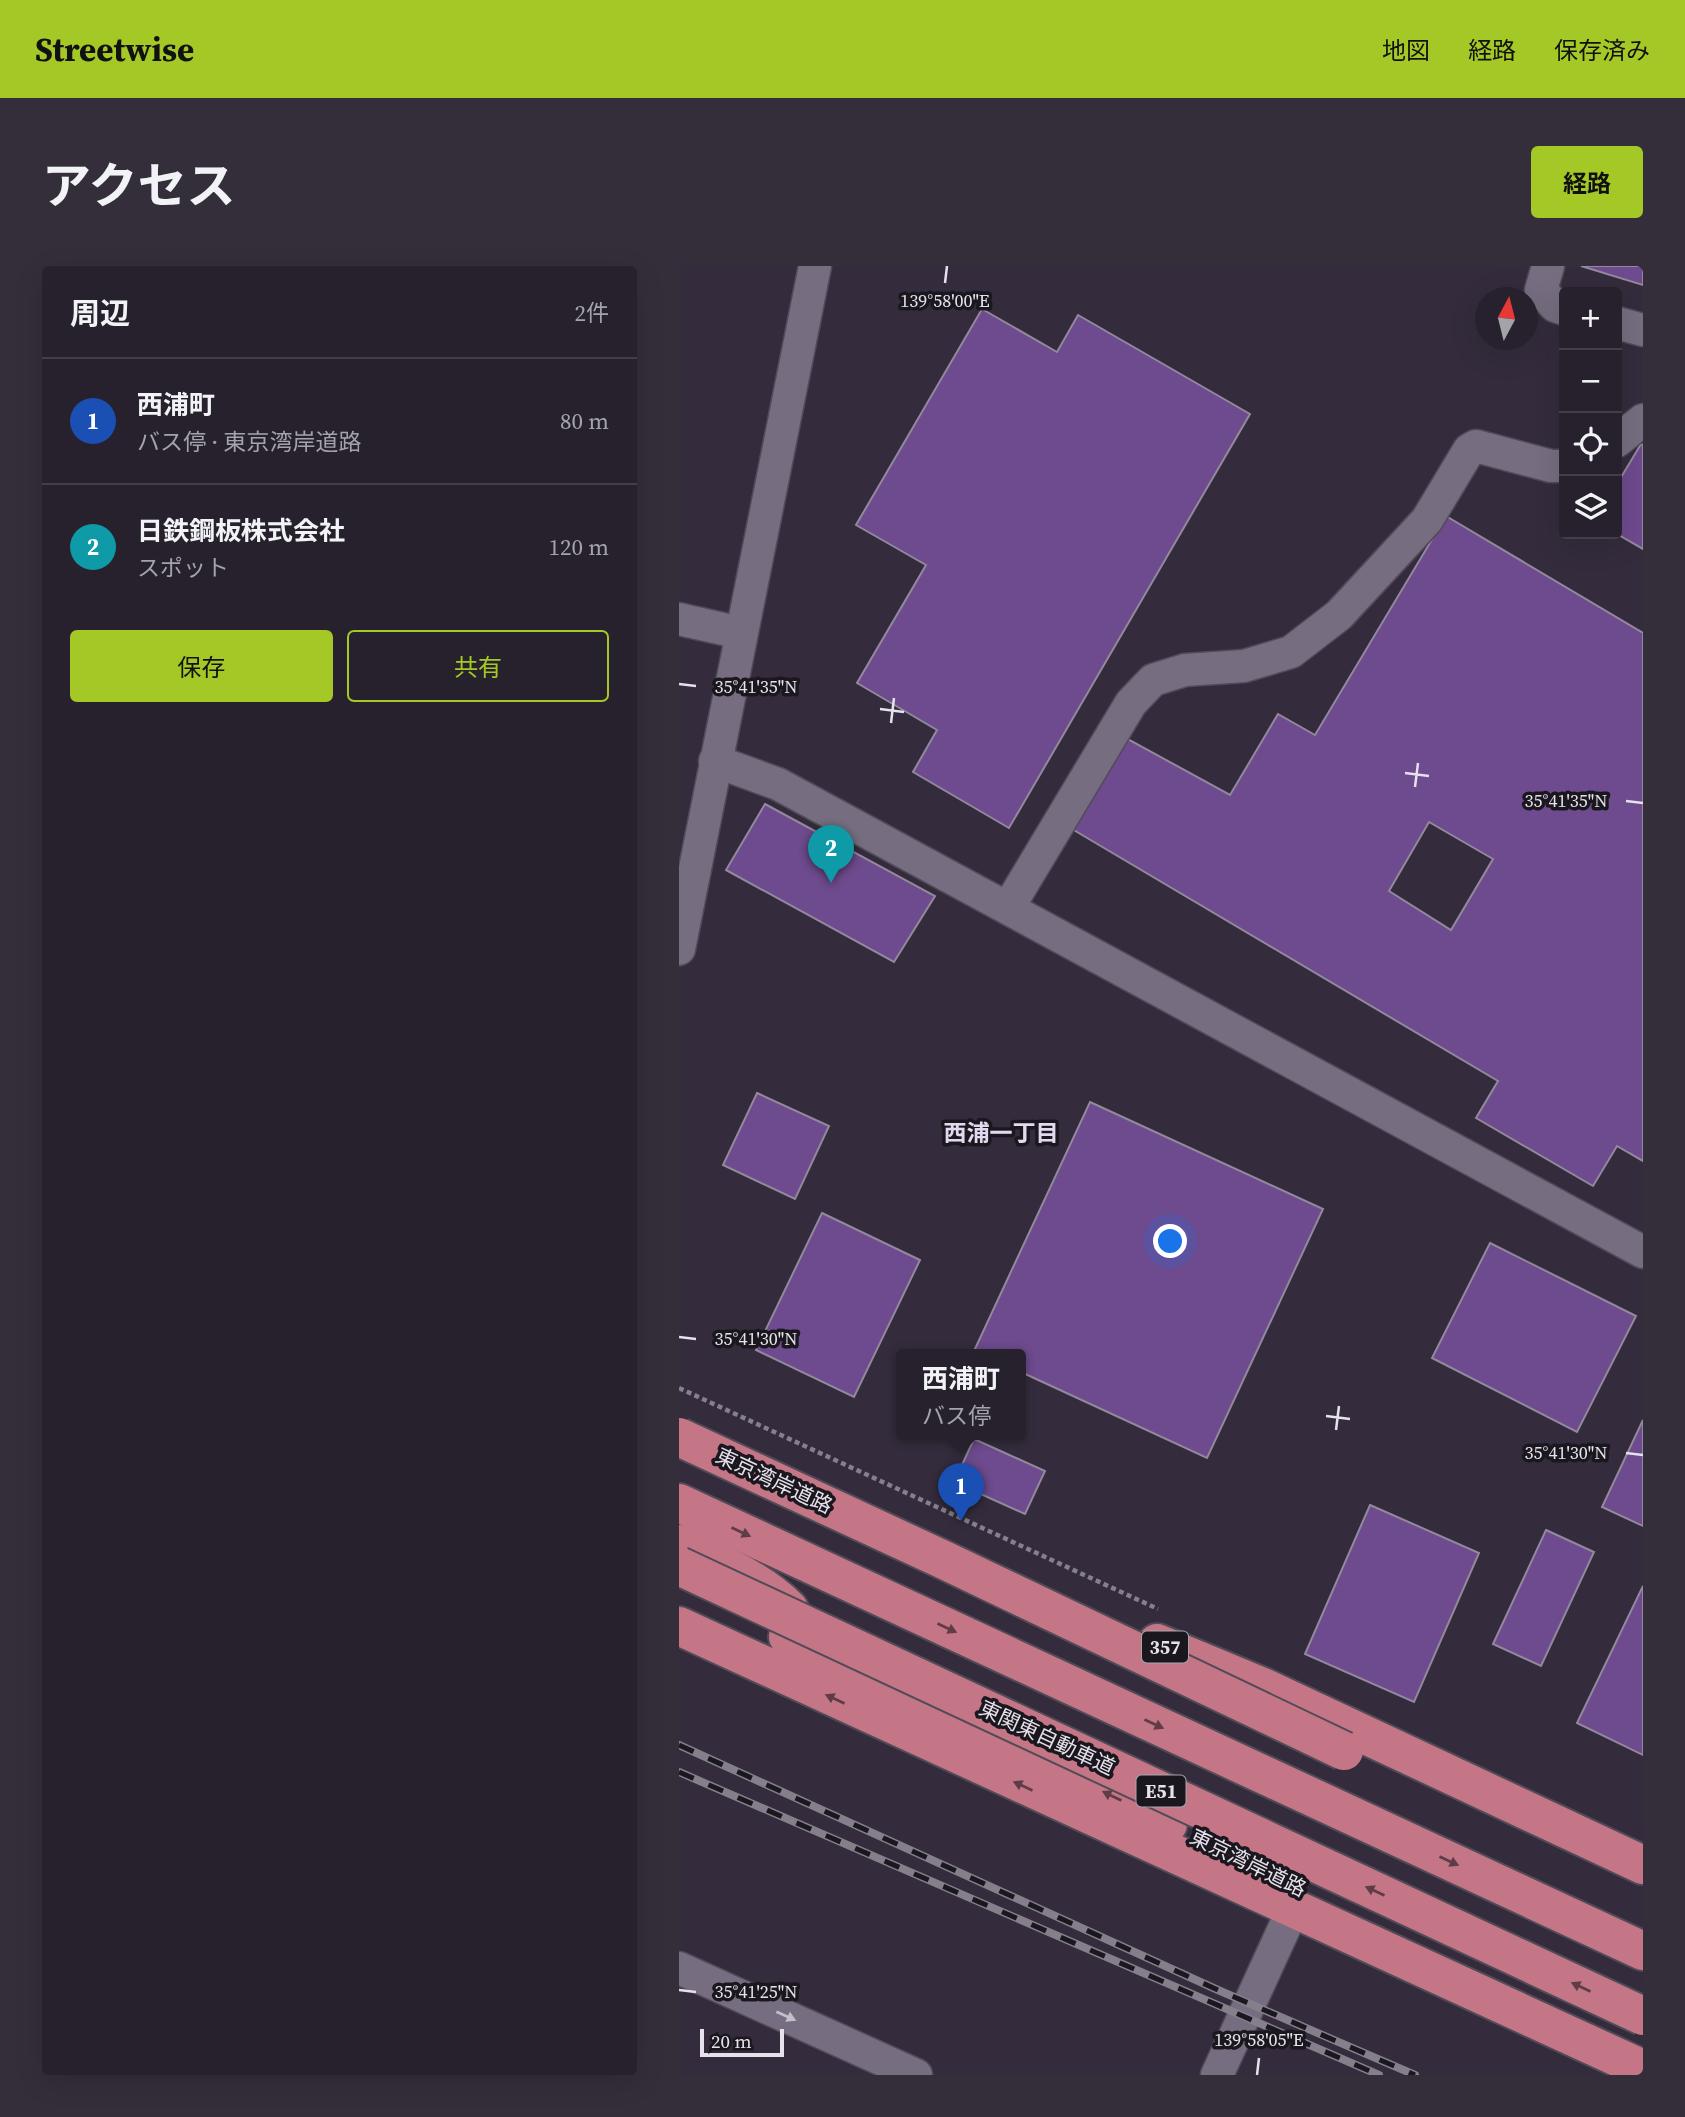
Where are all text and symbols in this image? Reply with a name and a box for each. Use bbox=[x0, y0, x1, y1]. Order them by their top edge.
text: Streetwise bbox=[35, 27, 194, 72]
text: 地図 bbox=[1382, 34, 1430, 67]
text: 経路 bbox=[1468, 34, 1516, 67]
text: 保存済み bbox=[1554, 34, 1650, 67]
button: 経路 bbox=[1531, 146, 1643, 218]
text: アクセス bbox=[42, 152, 236, 219]
north arrow bbox=[1475, 287, 1538, 350]
map controls bbox=[1559, 287, 1622, 539]
button: + bbox=[1559, 287, 1622, 350]
text: 139°58'00"E bbox=[900, 288, 990, 313]
text: 周辺 bbox=[70, 293, 130, 334]
text: 2件 bbox=[575, 297, 609, 329]
button: − bbox=[1559, 350, 1622, 413]
text: 西浦町 bbox=[137, 387, 215, 423]
text: 1 bbox=[87, 405, 99, 437]
text: 80 m bbox=[560, 405, 609, 437]
button: locate bbox=[1559, 413, 1622, 476]
text: バス停 · 東京湾岸道路 bbox=[137, 426, 362, 458]
button: layers bbox=[1559, 476, 1622, 539]
text: 日鉄鋼板株式会社 bbox=[137, 513, 345, 549]
text: 2 bbox=[87, 531, 99, 563]
text: 120 m bbox=[548, 531, 609, 563]
text: スポット bbox=[137, 552, 229, 584]
button: 保存 bbox=[70, 630, 333, 702]
button: 共有 bbox=[347, 630, 609, 702]
text: 35°41'35"N bbox=[715, 674, 797, 699]
text: 35°41'35"N bbox=[1525, 788, 1607, 813]
pin: 2 bbox=[808, 825, 854, 883]
district label: 西浦一丁目 bbox=[944, 1117, 1059, 1149]
your location bbox=[1153, 1224, 1187, 1258]
text: 35°41'30"N bbox=[715, 1326, 797, 1351]
popup bbox=[896, 1349, 1026, 1440]
text: 西浦町 bbox=[922, 1361, 1000, 1397]
text: バス停 bbox=[922, 1400, 991, 1432]
text: 35°41'30"N bbox=[1525, 1440, 1607, 1465]
street label: 東京湾岸道路 bbox=[711, 1441, 837, 1520]
pin: 1 bbox=[938, 1463, 984, 1521]
one-way arrow bbox=[731, 1526, 751, 1538]
one-way arrow bbox=[937, 1622, 957, 1634]
road number: 357 bbox=[1142, 1632, 1188, 1662]
one-way arrow bbox=[825, 1693, 846, 1704]
street label: 東関東自動車道 bbox=[974, 1693, 1120, 1782]
one-way arrow bbox=[1144, 1718, 1164, 1729]
road number: E51 bbox=[1137, 1776, 1185, 1806]
one-way arrow bbox=[1013, 1780, 1033, 1791]
one-way arrow bbox=[1102, 1791, 1122, 1802]
street label: 東京湾岸道路 bbox=[1185, 1822, 1311, 1903]
one-way arrow bbox=[1439, 1855, 1459, 1867]
one-way arrow bbox=[1365, 1885, 1385, 1897]
text: 35°41'25"N bbox=[715, 1979, 797, 2004]
one-way arrow bbox=[1571, 1981, 1591, 1993]
one-way arrow bbox=[776, 2010, 796, 2022]
scale bar bbox=[700, 2026, 784, 2058]
text: 139°58'05"E bbox=[1214, 2027, 1304, 2052]
text: 20 m bbox=[711, 2028, 752, 2054]

